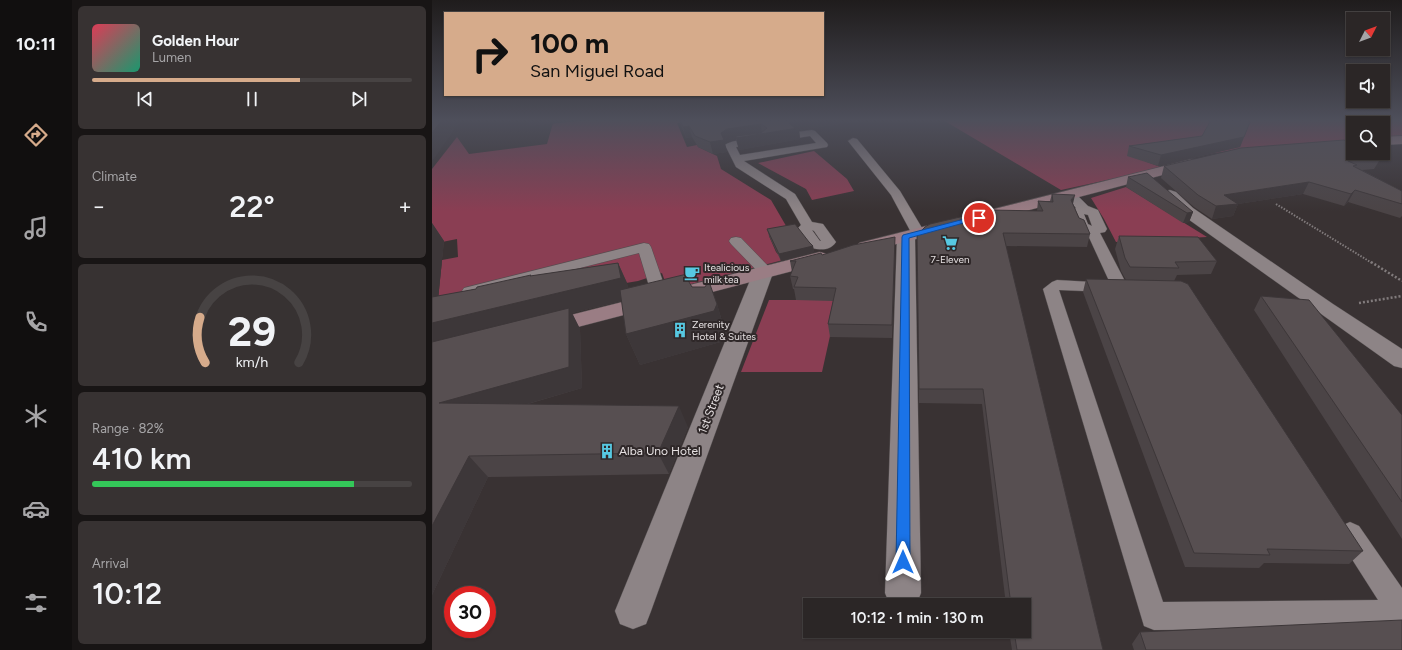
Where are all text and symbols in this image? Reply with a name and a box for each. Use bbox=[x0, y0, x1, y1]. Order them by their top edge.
north arrow bbox=[1346, 12, 1390, 56]
map controls bbox=[1346, 12, 1390, 160]
text: 100 m bbox=[530, 26, 609, 60]
icon: right bbox=[464, 28, 516, 80]
text: Golden Hour bbox=[152, 32, 239, 50]
text: 10:11 bbox=[16, 33, 56, 55]
text: Lumen bbox=[152, 50, 191, 65]
text: San Miguel Road bbox=[530, 60, 664, 82]
button: sound bbox=[1346, 64, 1390, 108]
icon: previous bbox=[134, 88, 156, 110]
icon: pause bbox=[241, 88, 263, 110]
icon: next bbox=[348, 88, 370, 110]
button: search bbox=[1346, 116, 1390, 160]
icon: directions bbox=[22, 121, 50, 149]
text: Climate bbox=[92, 169, 137, 184]
text: 22° bbox=[229, 188, 275, 225]
text: − bbox=[92, 193, 106, 220]
text: + bbox=[398, 193, 412, 220]
pin bbox=[962, 201, 996, 235]
icon: arrive bbox=[968, 207, 990, 229]
icon: music bbox=[22, 214, 50, 242]
supermarket icon: 7-Eleven bbox=[941, 234, 959, 252]
place label: 7-Eleven bbox=[930, 253, 970, 266]
place label: Itealicious milk tea bbox=[704, 261, 750, 286]
cafe icon: Itealicious milk tea bbox=[683, 264, 701, 282]
text: 29 bbox=[228, 306, 276, 356]
icon: phone bbox=[22, 308, 50, 336]
place label: Zerenity Hotel & Suites bbox=[692, 318, 756, 343]
building icon: Zerenity Hotel & Suites bbox=[671, 321, 689, 339]
text: km/h bbox=[236, 353, 268, 371]
street label: 1st Street bbox=[695, 382, 727, 436]
icon: climate bbox=[22, 402, 50, 430]
text: Range · 82% bbox=[92, 421, 164, 436]
text: 410 km bbox=[92, 440, 191, 477]
building icon: Alba Uno Hotel bbox=[598, 442, 616, 460]
place label: Alba Uno Hotel bbox=[619, 444, 701, 458]
icon: car bbox=[22, 495, 50, 523]
position arrow bbox=[882, 541, 924, 583]
text: Arrival bbox=[92, 556, 129, 571]
text: 10:12 bbox=[92, 575, 162, 612]
speed limit sign: 30 bbox=[444, 586, 496, 638]
icon: filters bbox=[22, 589, 50, 617]
text: 10:12 · 1 min · 130 m bbox=[850, 609, 984, 627]

